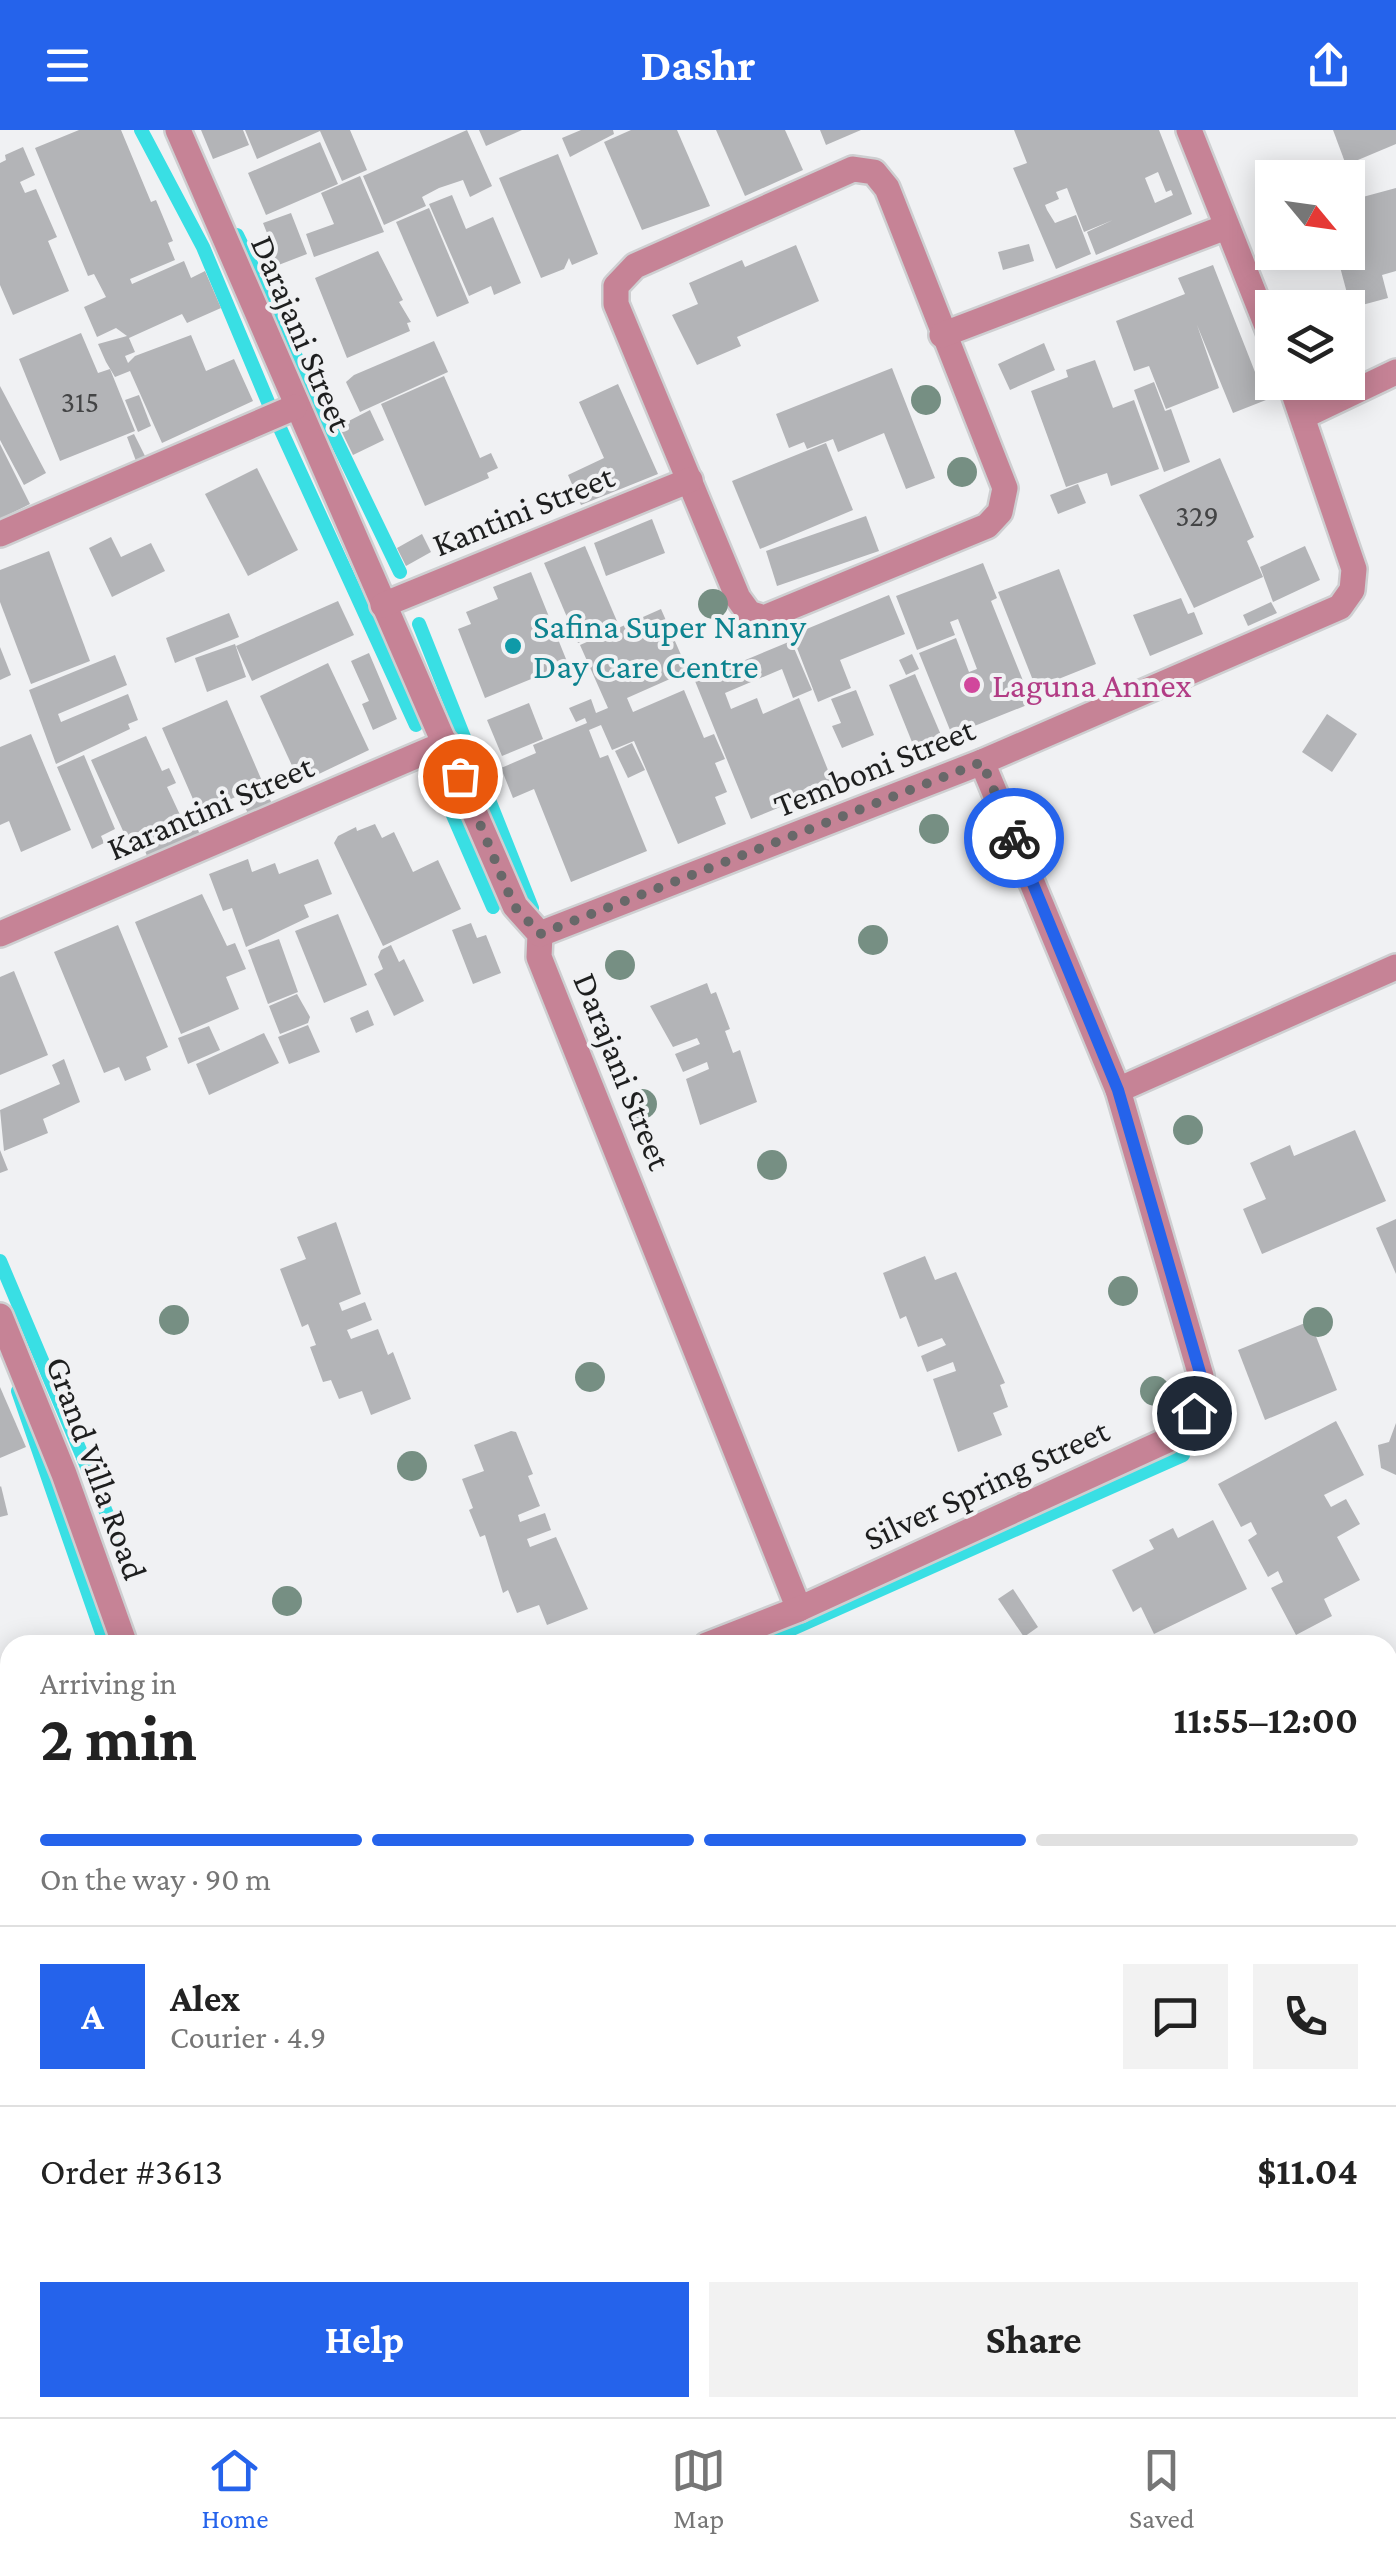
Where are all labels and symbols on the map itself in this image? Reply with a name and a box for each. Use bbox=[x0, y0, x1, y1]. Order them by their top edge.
north arrow bbox=[1255, 160, 1365, 270]
street label: Darajani Street bbox=[243, 230, 360, 437]
house number: 315 bbox=[61, 385, 99, 418]
street label: Kantini Street bbox=[427, 456, 620, 565]
house number: 329 bbox=[1175, 499, 1219, 532]
place label: Safina Super Nanny Day Care Centre bbox=[533, 607, 807, 686]
marker: Safina Super Nanny Day Care Centre bbox=[502, 635, 524, 657]
place label: Laguna Annex bbox=[992, 666, 1192, 705]
marker: Laguna Annex bbox=[961, 674, 983, 696]
street label: Temboni Street bbox=[768, 709, 981, 825]
pin bbox=[418, 734, 503, 819]
street label: Karantini Street bbox=[101, 746, 319, 868]
courier bbox=[964, 788, 1064, 888]
street label: Darajani Street bbox=[565, 967, 680, 1176]
street label: Grand Villa Road bbox=[38, 1351, 155, 1585]
pin bbox=[1152, 1371, 1237, 1456]
street label: Silver Spring Street bbox=[858, 1410, 1115, 1558]

